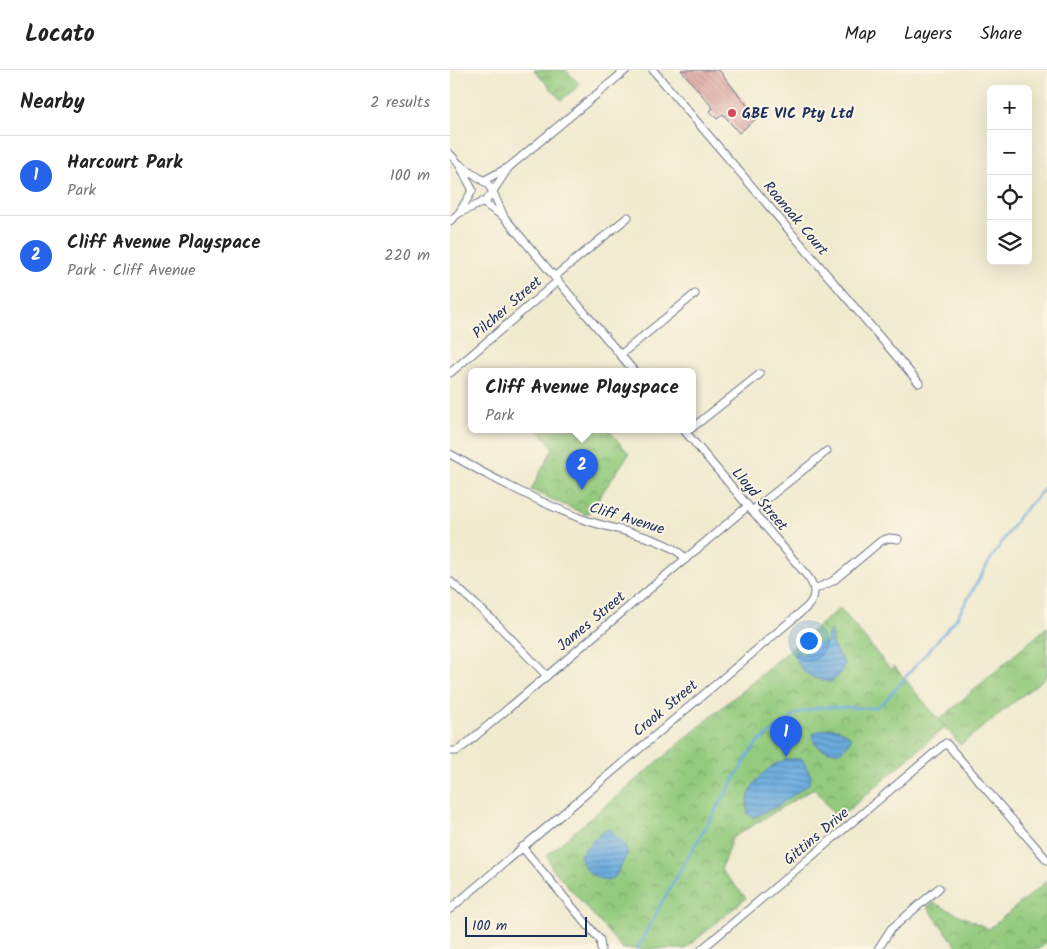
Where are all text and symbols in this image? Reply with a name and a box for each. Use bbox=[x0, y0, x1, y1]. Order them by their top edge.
text: Locato bbox=[25, 15, 95, 54]
text: Map bbox=[845, 20, 876, 49]
text: Layers bbox=[904, 20, 952, 49]
text: Share bbox=[980, 20, 1022, 49]
map controls bbox=[987, 85, 1032, 265]
button: + bbox=[987, 85, 1032, 130]
text: Nearby bbox=[20, 86, 85, 119]
text: 2 results bbox=[370, 90, 430, 115]
place label: GBE VIC Pty Ltd bbox=[742, 102, 855, 126]
marker: GBE VIC Pty Ltd bbox=[726, 107, 738, 119]
button: − bbox=[987, 130, 1032, 175]
text: Harcourt Park bbox=[67, 148, 182, 178]
text: 1 bbox=[34, 163, 38, 188]
text: 100 m bbox=[390, 163, 430, 188]
button: locate bbox=[987, 175, 1032, 220]
street label: Roanoak Court bbox=[757, 176, 834, 261]
text: Park bbox=[67, 178, 96, 203]
button: layers bbox=[987, 220, 1032, 265]
text: Cliff Avenue Playspace bbox=[67, 228, 261, 258]
text: 2 bbox=[31, 243, 41, 268]
text: 220 m bbox=[384, 243, 430, 268]
text: Park · Cliff Avenue bbox=[67, 258, 195, 283]
street label: Pilcher Street bbox=[467, 270, 548, 345]
popup bbox=[468, 368, 696, 433]
text: Cliff Avenue Playspace bbox=[485, 373, 679, 403]
text: Park bbox=[485, 403, 514, 428]
pin: 2 bbox=[566, 449, 598, 490]
street label: Lloyd Street bbox=[725, 462, 793, 537]
street label: Cliff Avenue bbox=[586, 496, 668, 542]
street label: James Street bbox=[552, 586, 631, 658]
your location bbox=[796, 628, 822, 654]
street label: Crook Street bbox=[628, 674, 704, 743]
pin: 1 bbox=[770, 716, 802, 757]
street label: Gittins Drive bbox=[778, 802, 855, 872]
scale bar bbox=[465, 914, 588, 937]
text: 100 m bbox=[472, 915, 507, 937]

